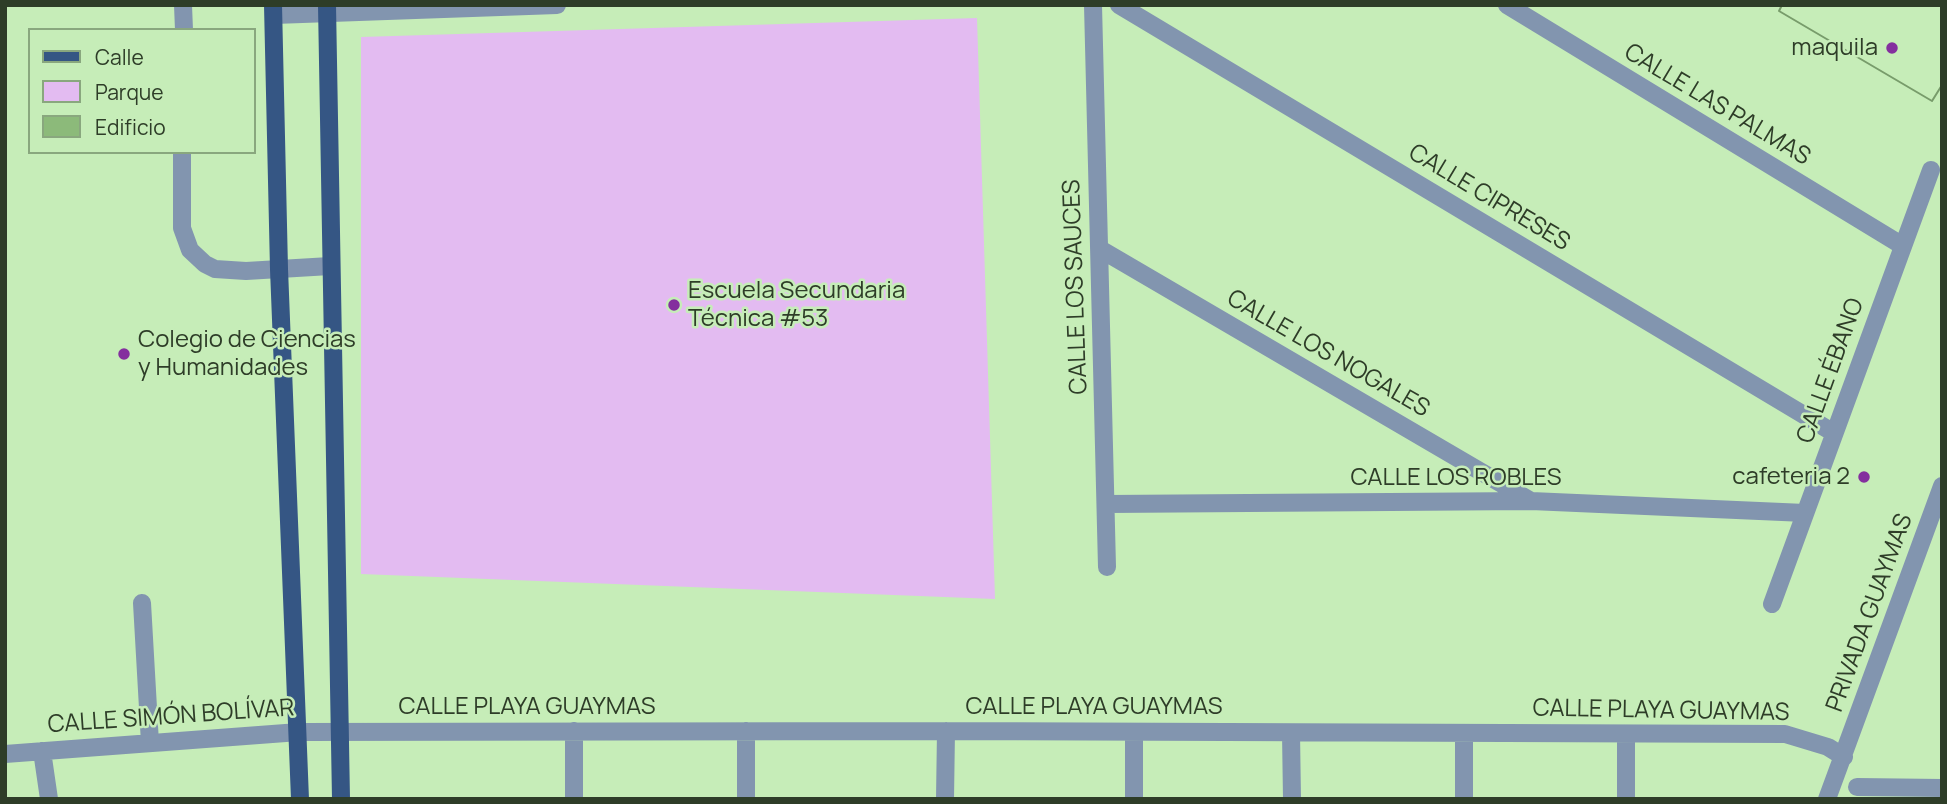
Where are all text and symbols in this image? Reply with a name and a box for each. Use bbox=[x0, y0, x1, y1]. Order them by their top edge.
legend bbox=[28, 28, 256, 154]
place label: maquila bbox=[1791, 34, 1878, 62]
street label: CALLE LAS PALMAS bbox=[1619, 38, 1815, 172]
marker: maquila bbox=[1884, 40, 1900, 56]
text: Calle bbox=[95, 43, 144, 71]
text: Parque bbox=[95, 78, 164, 106]
text: Edificio bbox=[95, 113, 166, 141]
street label: CALLE CIPRESES bbox=[1403, 139, 1575, 257]
street label: CALLE LOS SAUCES bbox=[1058, 179, 1094, 395]
place label: Escuela Secundaria Técnica #53 bbox=[688, 277, 905, 333]
street label: CALLE LOS NOGALES bbox=[1222, 284, 1434, 424]
street label: CALLE ÉBANO bbox=[1791, 295, 1871, 447]
marker: Escuela Secundaria Técnica #53 bbox=[666, 297, 682, 313]
place label: Colegio de Ciencias y Humanidades bbox=[138, 326, 356, 382]
marker: Colegio de Ciencias y Humanidades bbox=[116, 346, 132, 362]
place label: cafeteria 2 bbox=[1732, 463, 1850, 491]
street label: CALLE LOS ROBLES bbox=[1351, 464, 1561, 492]
marker: cafeteria 2 bbox=[1856, 469, 1872, 485]
street label: PRIVADA GUAYMAS bbox=[1821, 510, 1919, 716]
street label: CALLE PLAYA GUAYMAS bbox=[399, 693, 655, 721]
street label: CALLE PLAYA GUAYMAS bbox=[966, 693, 1222, 721]
street label: CALLE SIMÓN BOLÍVAR bbox=[47, 694, 295, 740]
street label: CALLE PLAYA GUAYMAS bbox=[1532, 694, 1790, 728]

